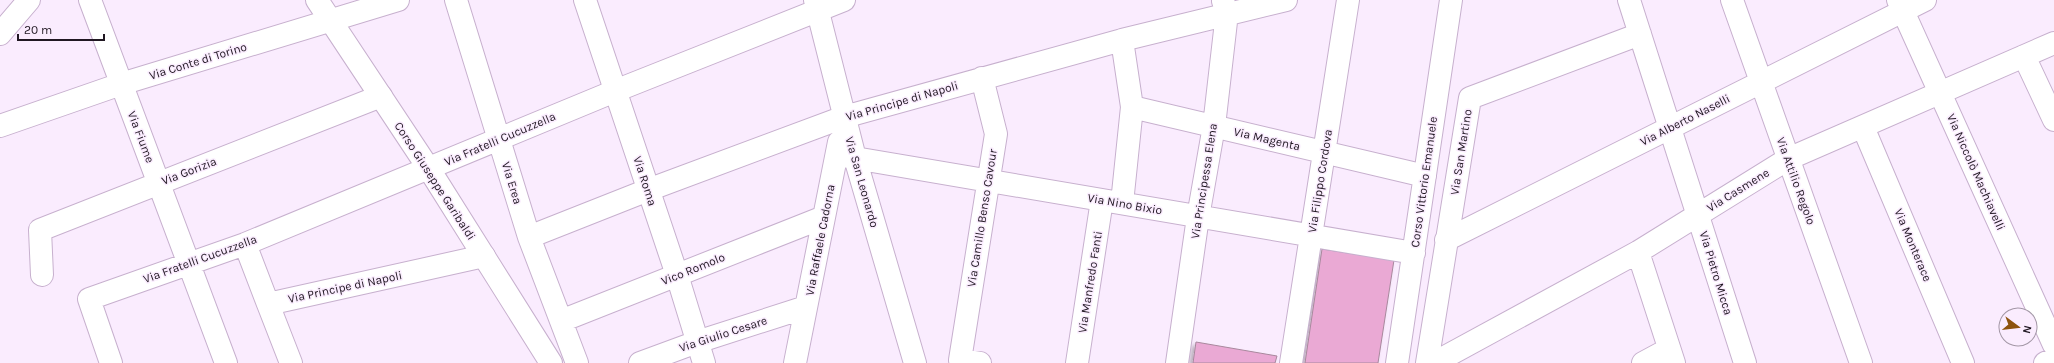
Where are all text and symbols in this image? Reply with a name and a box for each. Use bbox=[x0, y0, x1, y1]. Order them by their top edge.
scale bar bbox=[18, 16, 104, 42]
text: 20 m bbox=[24, 23, 52, 37]
street label: Via Conte di Torino bbox=[147, 39, 249, 83]
street label: Via Principe di Napoli bbox=[844, 78, 960, 124]
street label: Via Alberto Naselli bbox=[1638, 91, 1732, 149]
street label: Via San Martino bbox=[1447, 108, 1475, 196]
street label: Via Fiume bbox=[125, 109, 157, 165]
street label: Via Fratelli Cucuzzella bbox=[442, 109, 558, 169]
street label: Via Niccolò Machiavelli bbox=[1944, 112, 2008, 232]
street label: Corso Vittorio Emanuele bbox=[1408, 116, 1440, 248]
street label: Corso Giuseppe Garibaldi bbox=[392, 119, 478, 243]
street label: Via Principessa Elena bbox=[1188, 122, 1220, 240]
street label: Via Magenta bbox=[1232, 125, 1302, 153]
street label: Via Filippo Cordova bbox=[1305, 128, 1335, 234]
street label: Via San Leonardo bbox=[842, 135, 882, 229]
street label: Via Attilio Regolo bbox=[1774, 135, 1818, 227]
street label: Via Camillo Benso Cavour bbox=[964, 147, 1000, 288]
street label: Via Gorizia bbox=[159, 154, 219, 188]
street label: Via Roma bbox=[630, 154, 660, 208]
street label: Via Erea bbox=[499, 160, 525, 206]
street label: Via Casmene bbox=[1704, 165, 1772, 215]
street label: Via Raffaele Cadorna bbox=[802, 183, 838, 297]
street label: Via Nino Bixio bbox=[1087, 191, 1163, 217]
street label: Via Monterace bbox=[1891, 206, 1935, 284]
street label: Via Pietro Micca bbox=[1697, 229, 1735, 317]
street label: Via Manfredo Fanti bbox=[1075, 230, 1105, 334]
street label: Via Fratelli Cucuzzella bbox=[141, 232, 259, 286]
street label: Vico Romolo bbox=[659, 250, 727, 288]
street label: Via Principe di Napoli bbox=[287, 268, 403, 306]
north arrow bbox=[1998, 307, 2038, 347]
street label: Via Giulio Cesare bbox=[677, 313, 769, 355]
text: N bbox=[2020, 324, 2034, 335]

